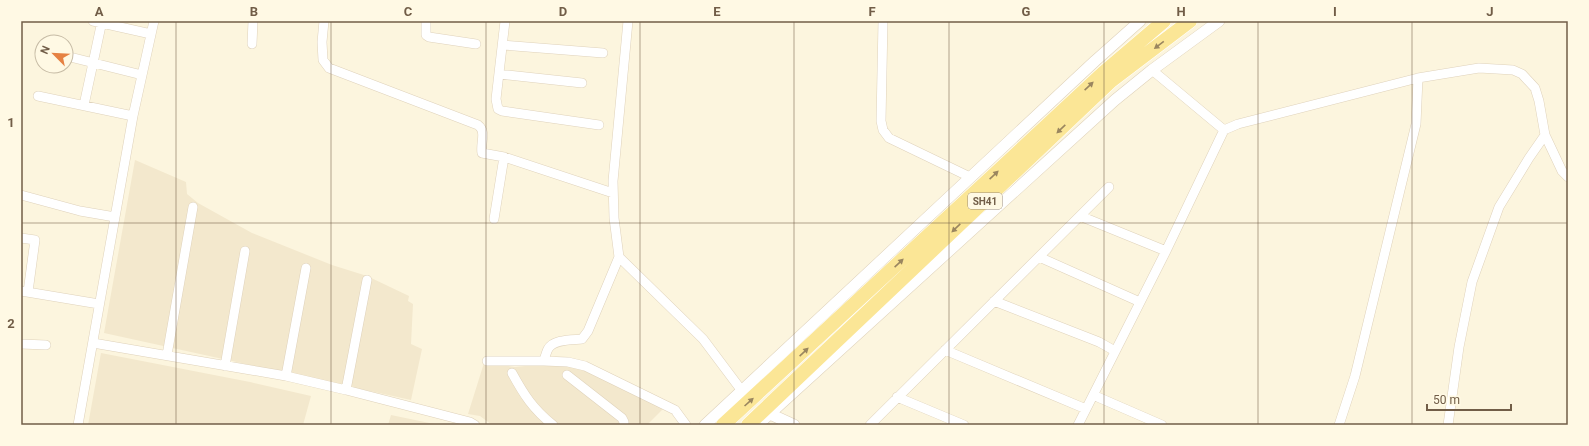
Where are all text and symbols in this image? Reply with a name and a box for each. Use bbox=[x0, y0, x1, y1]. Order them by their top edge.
text: A bbox=[95, 4, 104, 19]
text: B bbox=[250, 4, 258, 19]
text: C bbox=[404, 4, 413, 19]
text: D bbox=[559, 4, 567, 19]
text: E bbox=[713, 4, 721, 19]
text: F bbox=[868, 4, 876, 19]
text: G bbox=[1022, 4, 1031, 19]
text: H bbox=[1176, 4, 1186, 19]
text: I bbox=[1333, 4, 1337, 19]
text: J bbox=[1486, 4, 1494, 19]
north arrow bbox=[34, 34, 74, 74]
one-way arrow bbox=[1154, 40, 1165, 49]
text: N bbox=[38, 44, 53, 56]
one-way arrow bbox=[1084, 81, 1094, 90]
text: 1 bbox=[7, 115, 15, 130]
one-way arrow bbox=[1056, 124, 1066, 134]
one-way arrow bbox=[989, 170, 999, 180]
road number: SH41 bbox=[968, 193, 1002, 209]
one-way arrow bbox=[951, 224, 961, 233]
one-way arrow bbox=[894, 259, 904, 268]
text: 2 bbox=[7, 316, 15, 331]
one-way arrow bbox=[799, 348, 808, 357]
scale bar bbox=[1427, 386, 1511, 412]
text: 50 m bbox=[1433, 393, 1460, 407]
one-way arrow bbox=[744, 397, 754, 406]

